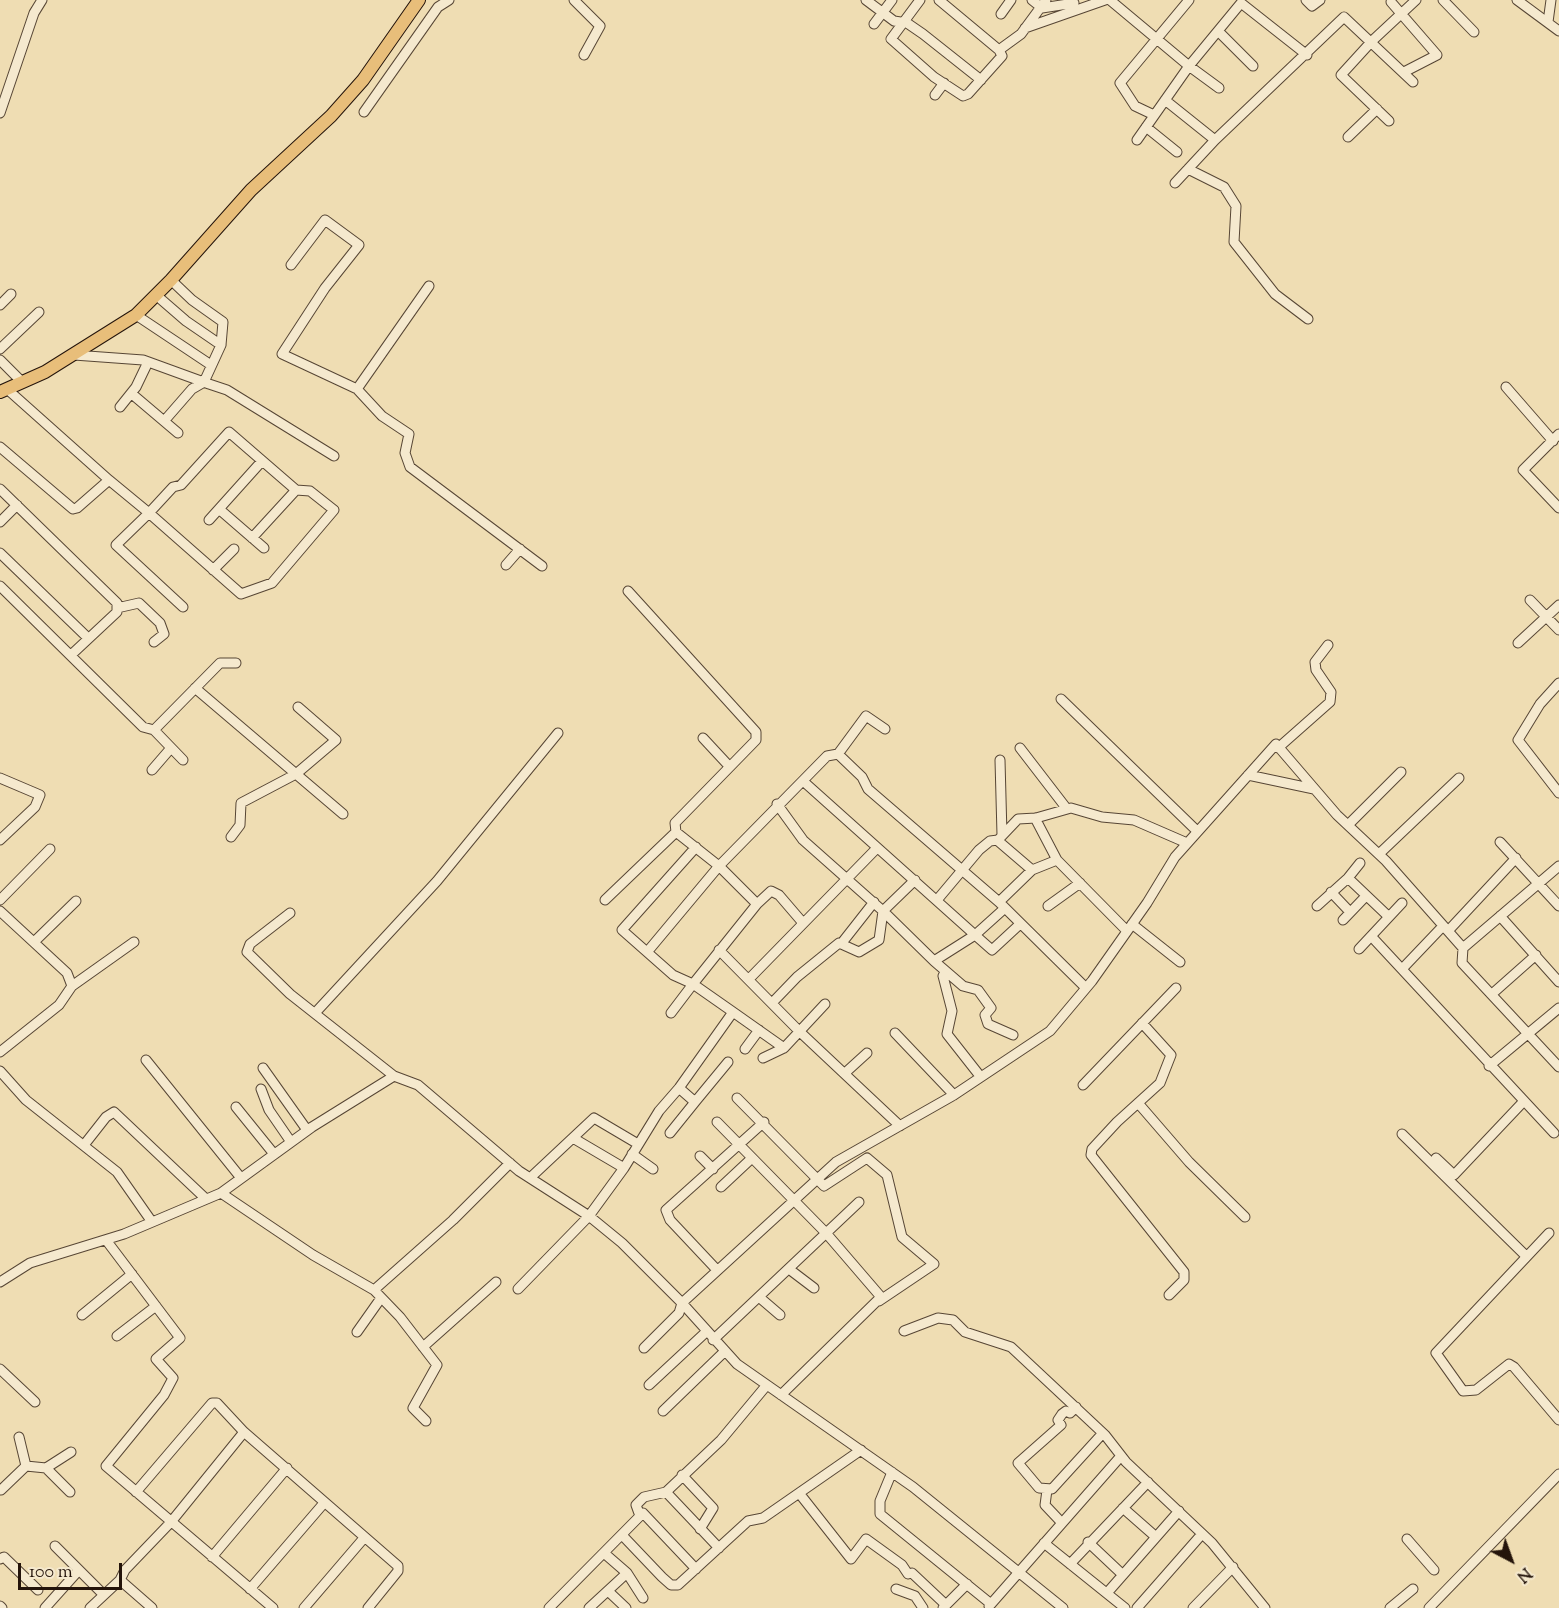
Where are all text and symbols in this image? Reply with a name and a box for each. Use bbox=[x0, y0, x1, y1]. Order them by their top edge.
north arrow bbox=[1481, 1530, 1541, 1590]
scale bar bbox=[21, 1551, 124, 1589]
text: 100 m bbox=[29, 1560, 73, 1586]
text: N bbox=[1511, 1561, 1536, 1587]

